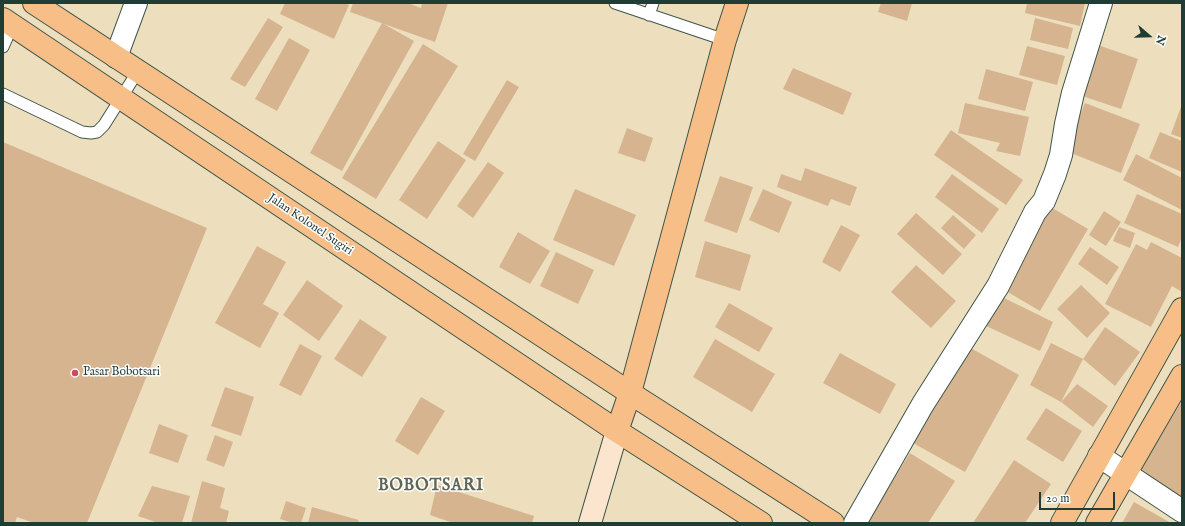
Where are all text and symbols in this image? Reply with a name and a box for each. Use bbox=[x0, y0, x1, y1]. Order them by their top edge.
north arrow bbox=[1129, 16, 1169, 56]
text: N bbox=[1152, 33, 1168, 47]
street label: Jalan Kolonel Sugiri bbox=[265, 191, 355, 259]
place label: Pasar Bobotsari bbox=[83, 366, 160, 380]
marker: Pasar Bobotsari bbox=[70, 368, 80, 378]
district label: BOBOTSARI bbox=[378, 477, 484, 497]
scale bar bbox=[1041, 484, 1117, 510]
text: 20 m bbox=[1046, 491, 1069, 506]

